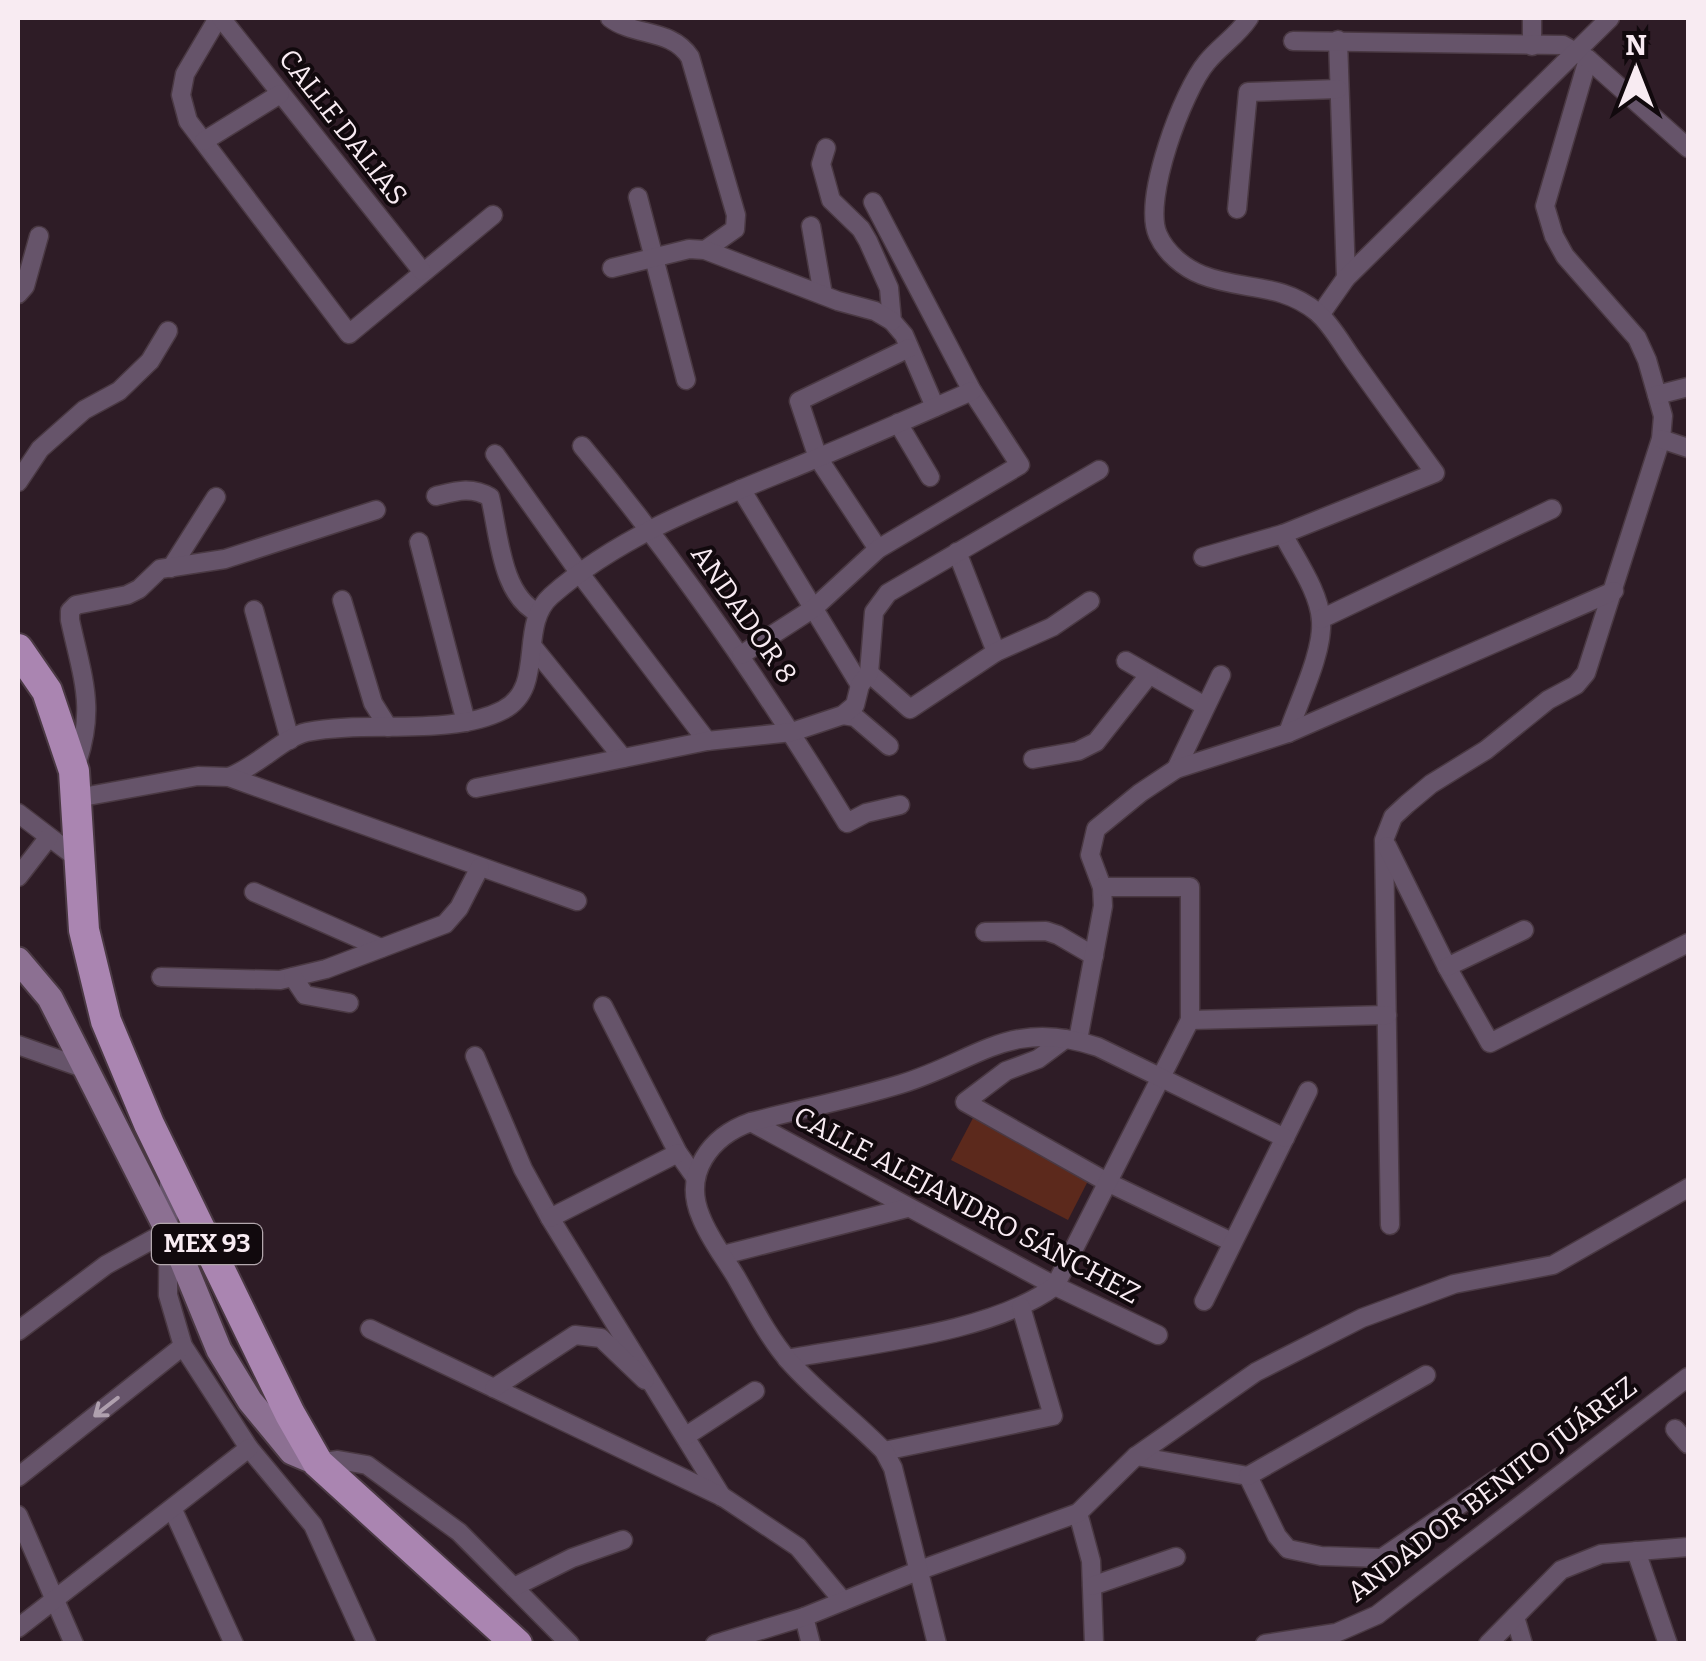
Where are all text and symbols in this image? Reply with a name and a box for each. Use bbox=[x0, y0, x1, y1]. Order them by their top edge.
north arrow bbox=[1586, 20, 1686, 120]
text: N bbox=[1625, 29, 1647, 62]
street label: CALLE DALIAS bbox=[272, 42, 414, 212]
street label: ANDADOR 8 bbox=[684, 538, 804, 690]
street label: CALLE ALEJANDRO SÁNCHEZ bbox=[788, 1099, 1146, 1310]
road number: MEX 93 bbox=[152, 1224, 262, 1264]
street label: ANDADOR BENITO JUÁREZ bbox=[1340, 1369, 1643, 1609]
one-way arrow bbox=[93, 1396, 120, 1417]

